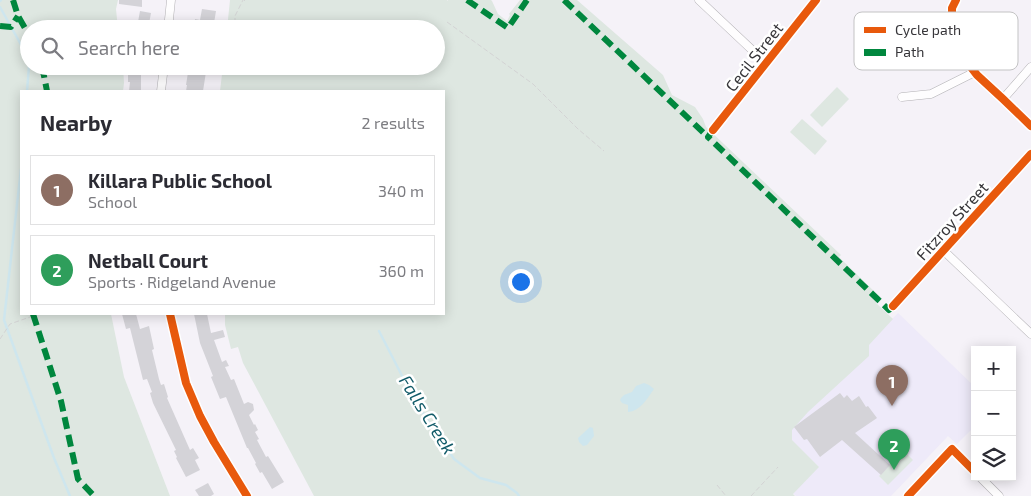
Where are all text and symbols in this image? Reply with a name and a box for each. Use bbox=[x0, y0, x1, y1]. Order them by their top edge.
legend bbox=[854, 12, 1018, 70]
street label: Cecil Street bbox=[721, 19, 786, 95]
search box bbox=[20, 20, 445, 75]
text: Cycle path bbox=[895, 21, 961, 38]
icon: search bbox=[38, 34, 66, 62]
text: Search here bbox=[78, 36, 180, 59]
text: Path bbox=[895, 43, 924, 60]
text: Nearby bbox=[40, 110, 112, 135]
text: 2 results bbox=[362, 113, 425, 132]
text: Killara Public School bbox=[88, 169, 272, 192]
street label: Fitzroy Street bbox=[912, 178, 992, 264]
text: 1 bbox=[54, 181, 60, 200]
text: 340 m bbox=[378, 181, 424, 200]
text: School bbox=[88, 192, 137, 211]
text: Netball Court bbox=[88, 249, 208, 272]
text: 2 bbox=[52, 261, 62, 280]
text: 360 m bbox=[379, 261, 424, 280]
your location bbox=[508, 269, 534, 295]
text: Sports · Ridgeland Avenue bbox=[88, 272, 276, 291]
map controls bbox=[971, 346, 1016, 481]
button: + bbox=[971, 346, 1016, 391]
pin: 1 bbox=[876, 365, 908, 406]
water label: Falls Creek bbox=[395, 371, 461, 458]
button: − bbox=[971, 391, 1016, 436]
pin: 2 bbox=[878, 429, 910, 470]
button: layers bbox=[971, 436, 1016, 481]

